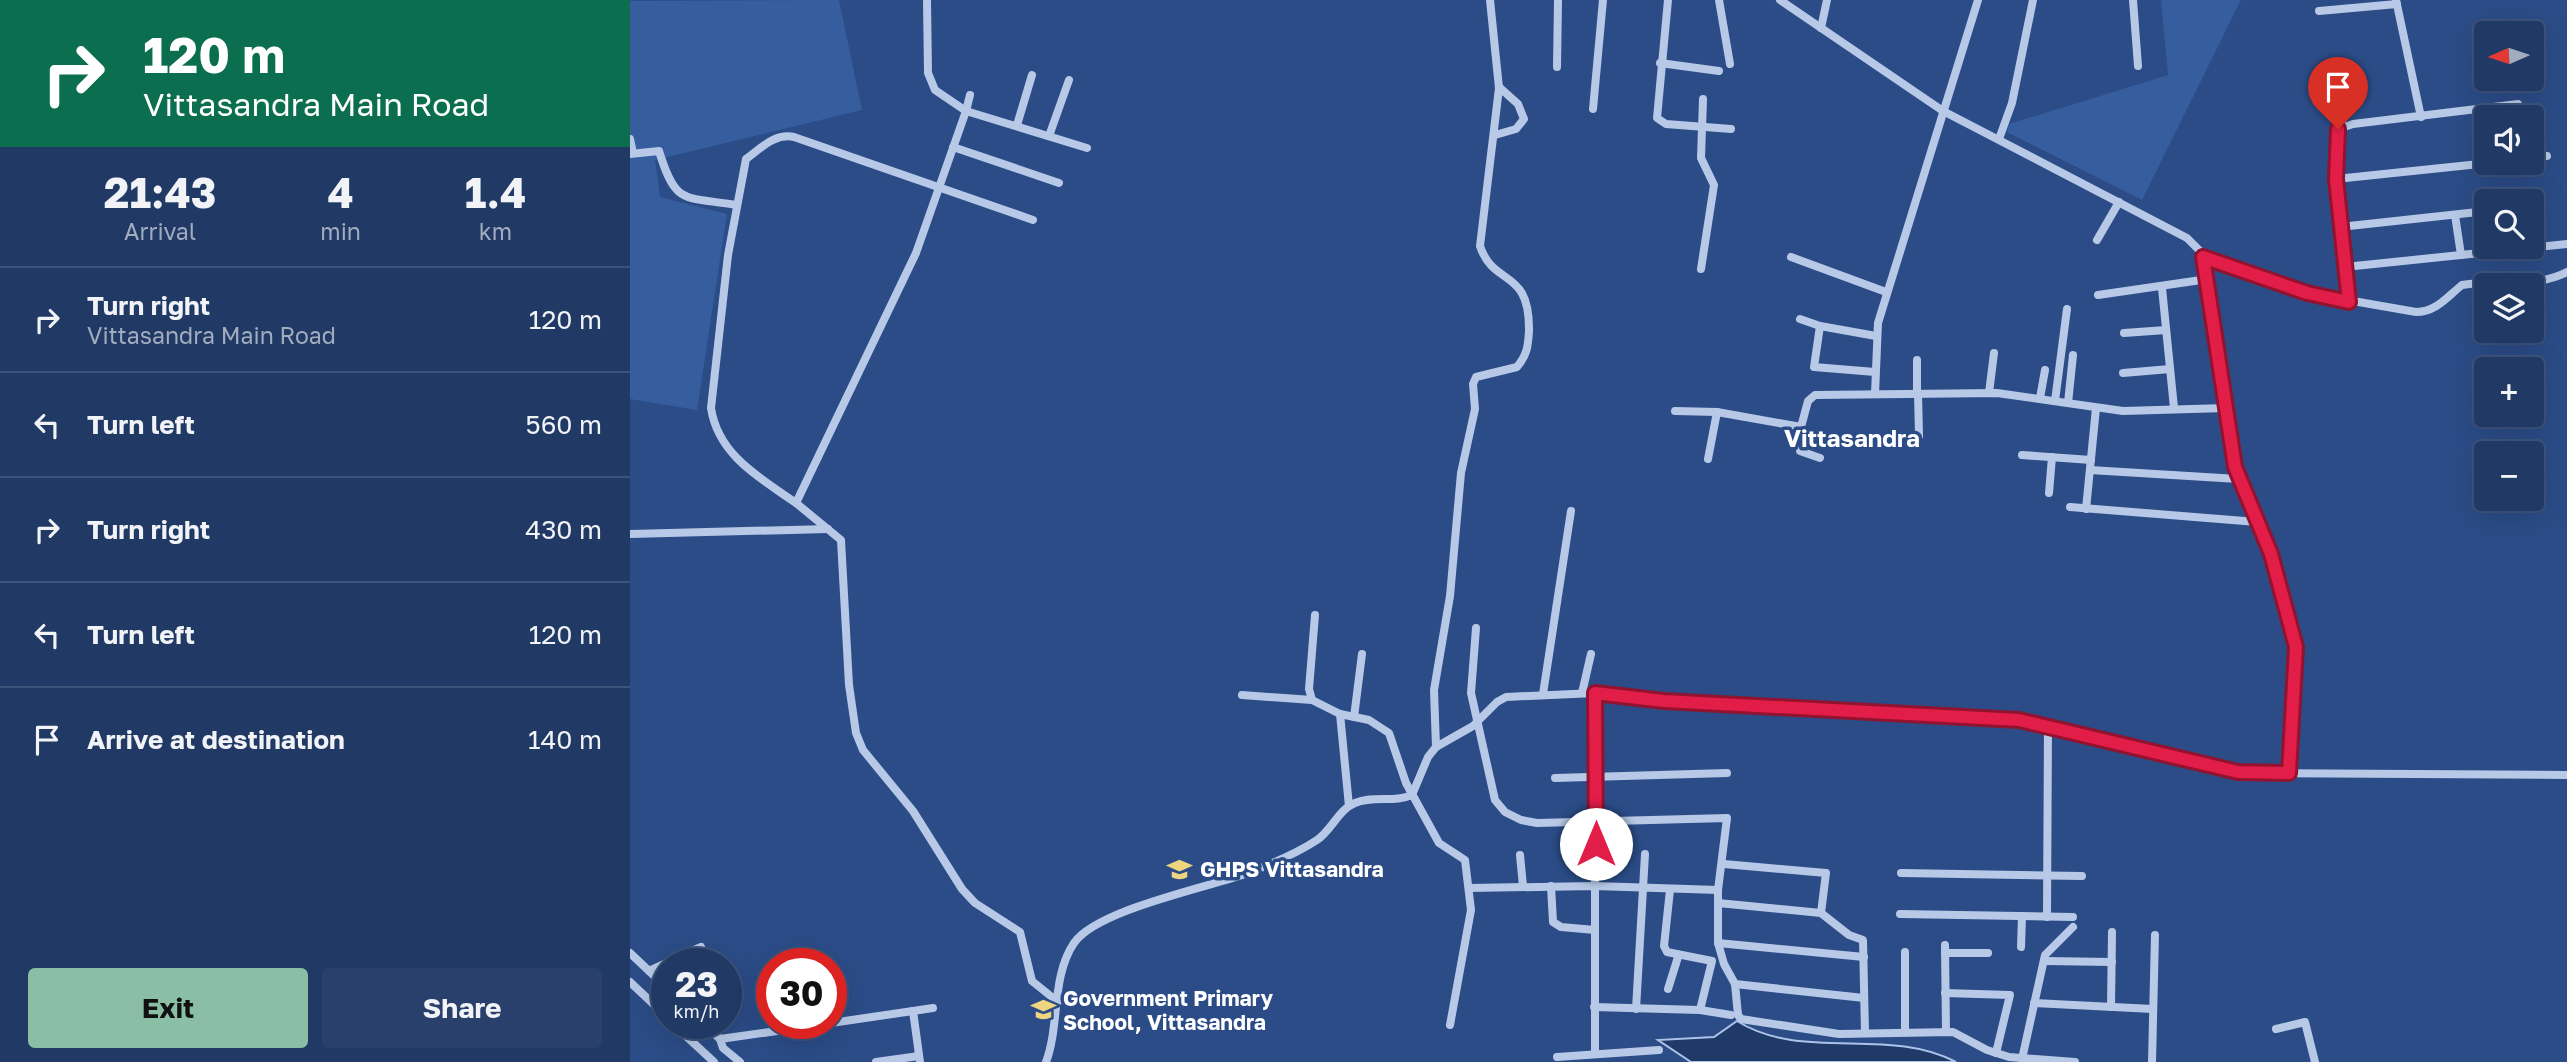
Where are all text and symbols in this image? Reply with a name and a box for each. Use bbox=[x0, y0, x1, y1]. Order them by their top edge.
north arrow bbox=[2474, 21, 2544, 91]
map controls bbox=[2474, 21, 2544, 511]
text: 120 m bbox=[143, 25, 285, 84]
icon: right bbox=[28, 28, 119, 119]
pin bbox=[2308, 57, 2368, 129]
icon: arrive bbox=[2319, 68, 2357, 106]
text: Vittasandra Main Road bbox=[143, 85, 489, 123]
button: sound bbox=[2474, 105, 2544, 175]
text: 21:43 bbox=[104, 167, 216, 217]
text: 4 bbox=[327, 167, 354, 217]
text: 1.4 bbox=[465, 167, 526, 217]
button: search bbox=[2474, 189, 2544, 259]
text: Arrival bbox=[124, 217, 196, 245]
text: min bbox=[320, 217, 361, 245]
text: km bbox=[479, 217, 512, 245]
button: layers bbox=[2474, 273, 2544, 343]
text: Turn right bbox=[87, 290, 210, 321]
icon: right bbox=[28, 301, 66, 339]
text: 120 m bbox=[529, 304, 602, 335]
text: Vittasandra Main Road bbox=[87, 321, 336, 349]
button: + bbox=[2474, 357, 2544, 427]
icon: left bbox=[28, 406, 66, 444]
text: Turn left bbox=[87, 409, 195, 440]
text: 560 m bbox=[526, 409, 602, 440]
district label: Vittasandra bbox=[1784, 423, 1920, 452]
button: − bbox=[2474, 441, 2544, 511]
icon: right bbox=[28, 511, 66, 549]
text: Turn right bbox=[87, 514, 210, 545]
text: 430 m bbox=[525, 514, 602, 545]
icon: left bbox=[28, 616, 66, 654]
text: Turn left bbox=[87, 619, 195, 650]
text: 120 m bbox=[529, 619, 602, 650]
icon: arrive bbox=[28, 721, 66, 759]
text: Arrive at destination bbox=[87, 724, 345, 755]
text: 140 m bbox=[528, 724, 602, 755]
position arrow bbox=[1559, 807, 1633, 881]
school or university icon: GHPS Vittasandra bbox=[1166, 855, 1194, 883]
place label: GHPS Vittasandra bbox=[1200, 856, 1384, 882]
speed limit sign: 30 bbox=[756, 948, 847, 1039]
text: 23 bbox=[675, 963, 718, 1005]
button: Exit bbox=[28, 968, 308, 1048]
button: Share bbox=[322, 968, 602, 1048]
place label: Government Primary School, Vittasandra bbox=[1063, 985, 1273, 1035]
school or university icon: Government Primary School, Vittasandra bbox=[1029, 996, 1057, 1024]
text: km/h bbox=[674, 1000, 719, 1022]

